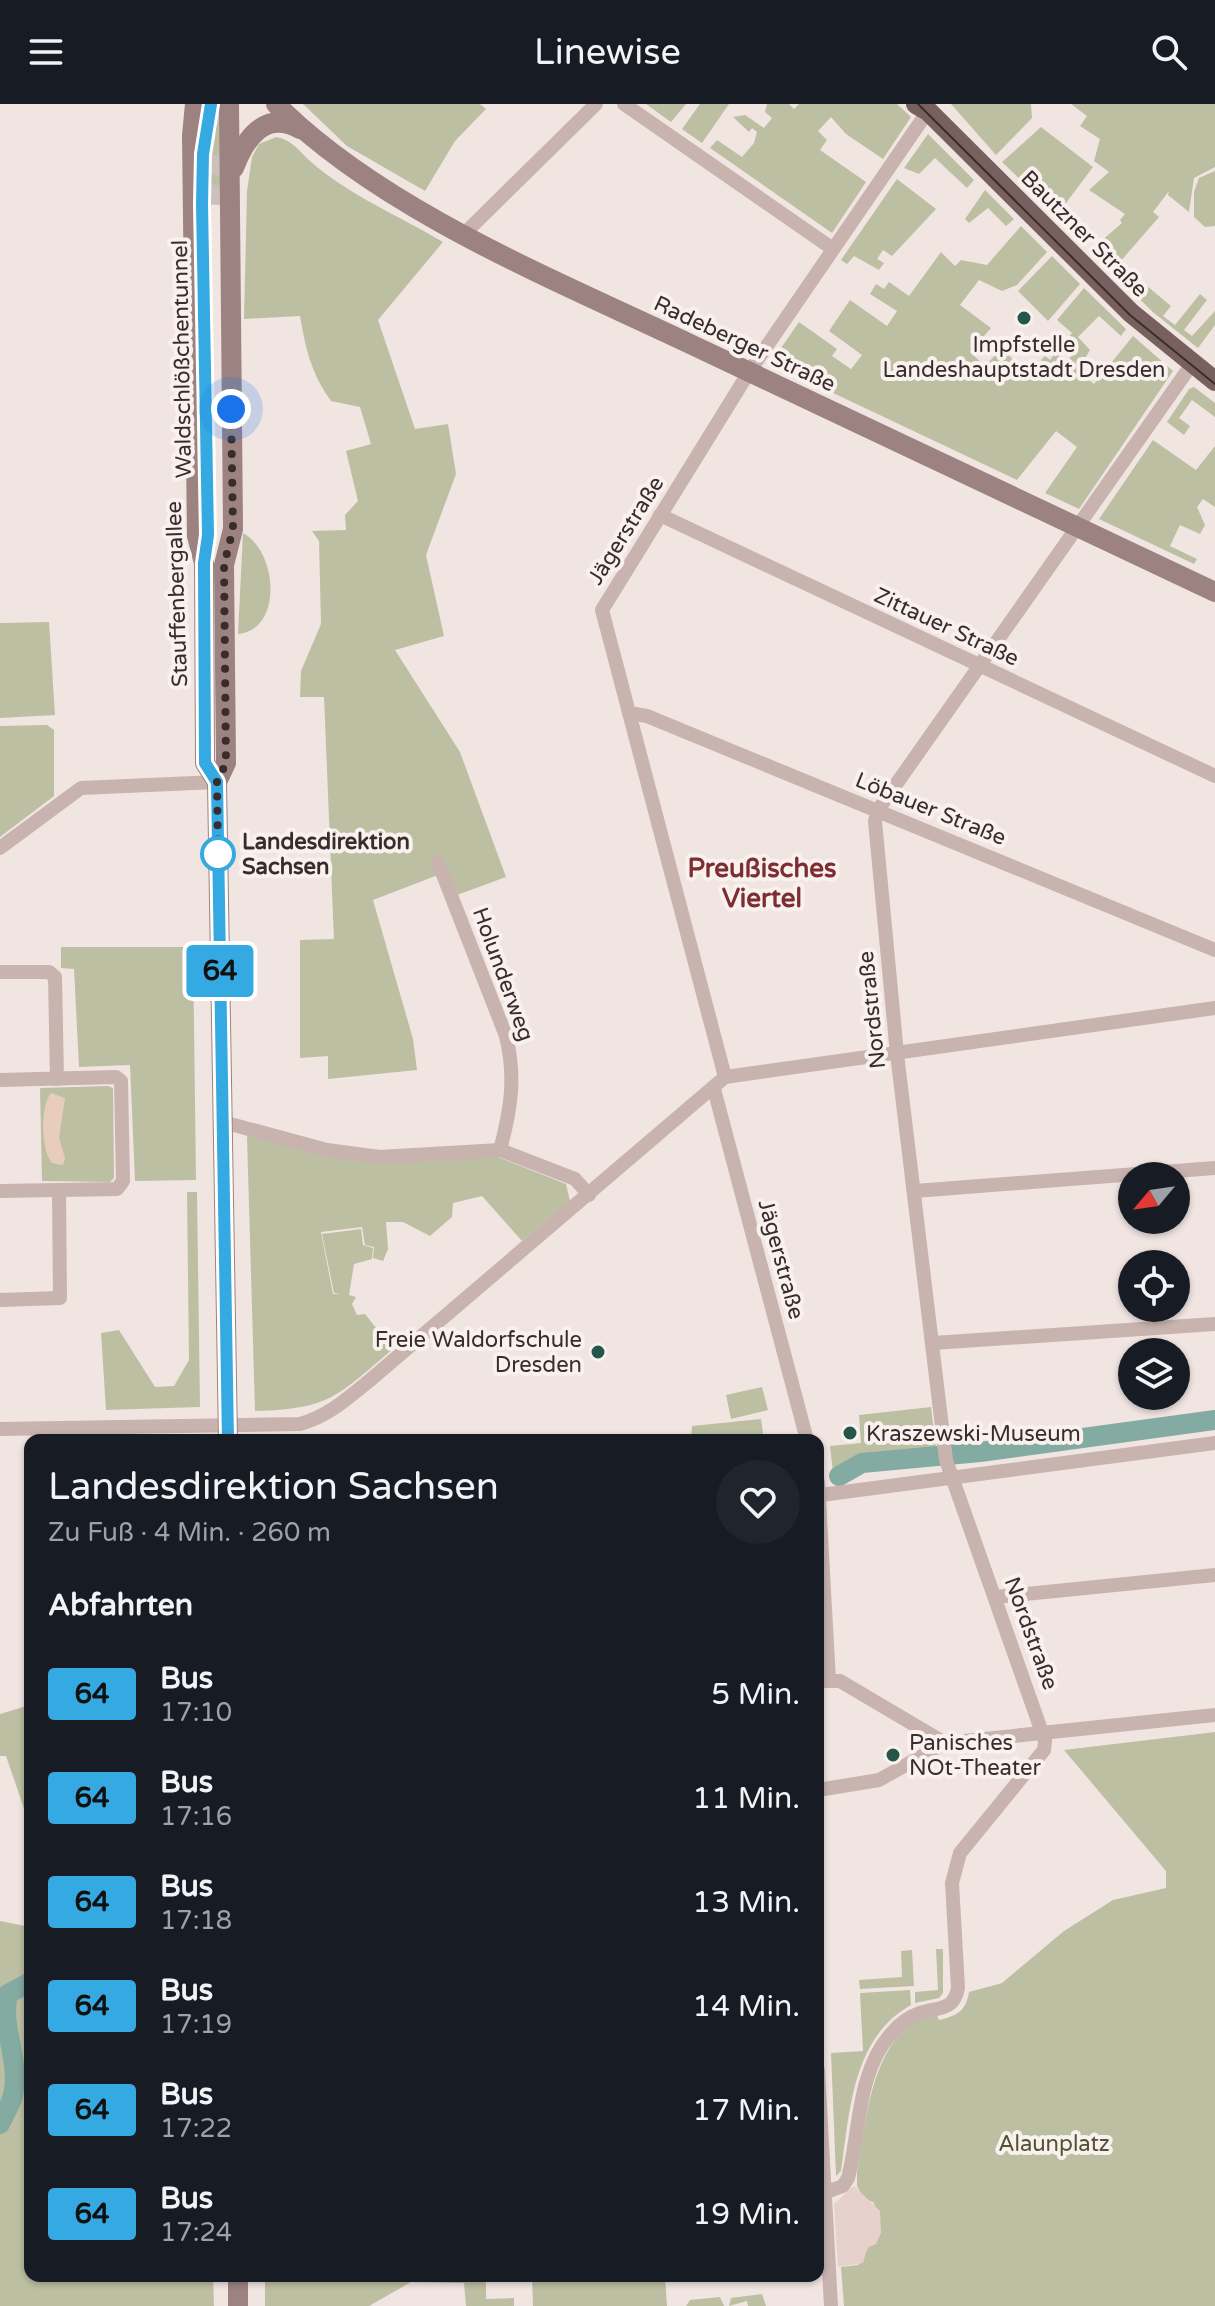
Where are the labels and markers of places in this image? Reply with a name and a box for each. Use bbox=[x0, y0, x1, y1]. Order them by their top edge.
marker: Impfstelle Landeshauptstadt Dresden bbox=[1015, 309, 1033, 327]
place label: Impfstelle Landeshauptstadt Dresden bbox=[882, 332, 1166, 383]
place label: Landesdirektion Sachsen bbox=[242, 829, 410, 880]
marker: Landesdirektion Sachsen bbox=[201, 837, 235, 871]
place label: Freie Waldorfschule Dresden bbox=[375, 1327, 582, 1378]
marker: Freie Waldorfschule Dresden bbox=[589, 1343, 607, 1361]
place label: Kraszewski-Museum bbox=[866, 1421, 1081, 1447]
marker: Kraszewski-Museum bbox=[841, 1424, 859, 1442]
place label: Panisches NOt-Theater bbox=[909, 1730, 1041, 1781]
marker: Panisches NOt-Theater bbox=[884, 1746, 902, 1764]

